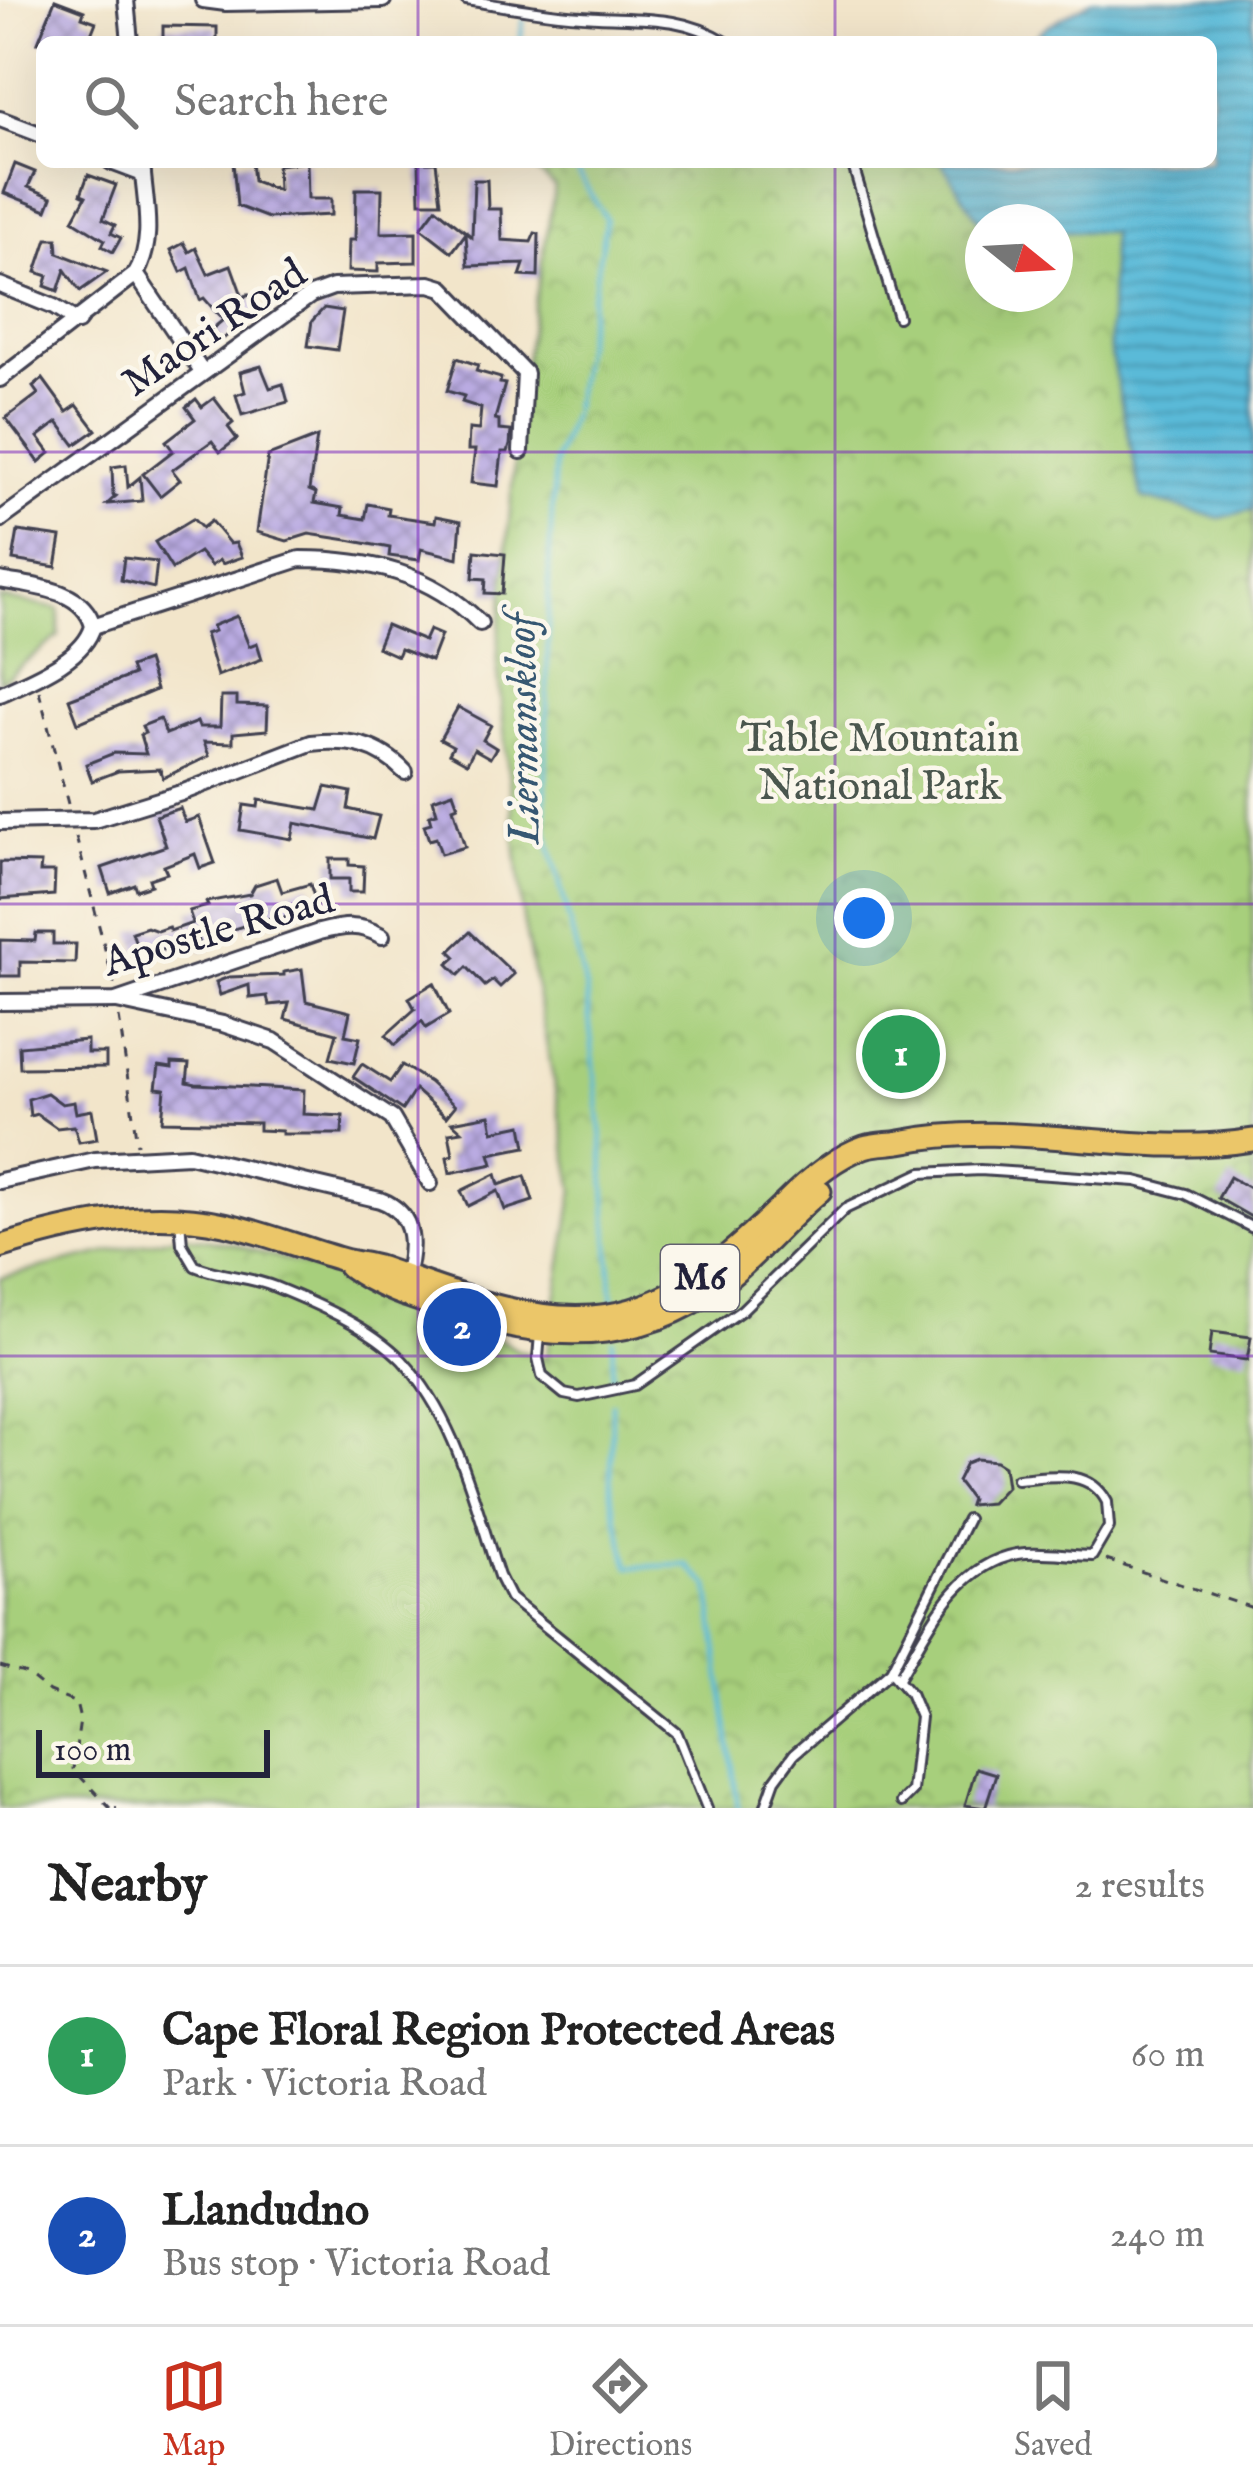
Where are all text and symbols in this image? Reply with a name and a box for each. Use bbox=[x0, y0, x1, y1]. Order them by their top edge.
search box bbox=[36, 36, 1217, 168]
icon: search bbox=[78, 69, 144, 135]
text: Search here bbox=[174, 74, 388, 131]
north arrow bbox=[965, 204, 1073, 312]
street label: Maori Road bbox=[113, 248, 318, 410]
water label: Liermanskloof bbox=[493, 603, 555, 847]
park label: Table Mountain National Park bbox=[740, 713, 1020, 814]
street label: Apostle Road bbox=[97, 874, 341, 991]
your location bbox=[834, 888, 894, 948]
pin: 1 bbox=[862, 1009, 940, 1099]
road number: M6 bbox=[661, 1245, 739, 1311]
pin: 2 bbox=[423, 1282, 501, 1372]
scale bar bbox=[36, 1724, 270, 1777]
text: 100 m bbox=[54, 1730, 131, 1772]
text: Nearby bbox=[48, 1854, 207, 1919]
text: 2 results bbox=[1074, 1862, 1205, 1911]
text: Cape Floral Region Protected Areas bbox=[162, 2003, 835, 2060]
text: 1 bbox=[80, 2031, 94, 2080]
text: 60 m bbox=[1131, 2031, 1205, 2080]
text: Park · Victoria Road bbox=[162, 2060, 487, 2109]
text: Llandudno bbox=[162, 2183, 369, 2240]
text: 2 bbox=[78, 2211, 96, 2260]
text: 240 m bbox=[1110, 2211, 1205, 2260]
text: Bus stop · Victoria Road bbox=[162, 2240, 550, 2289]
tab: Map bbox=[161, 2353, 227, 2467]
tab: Directions bbox=[549, 2353, 692, 2467]
tab: Saved bbox=[1014, 2353, 1092, 2467]

